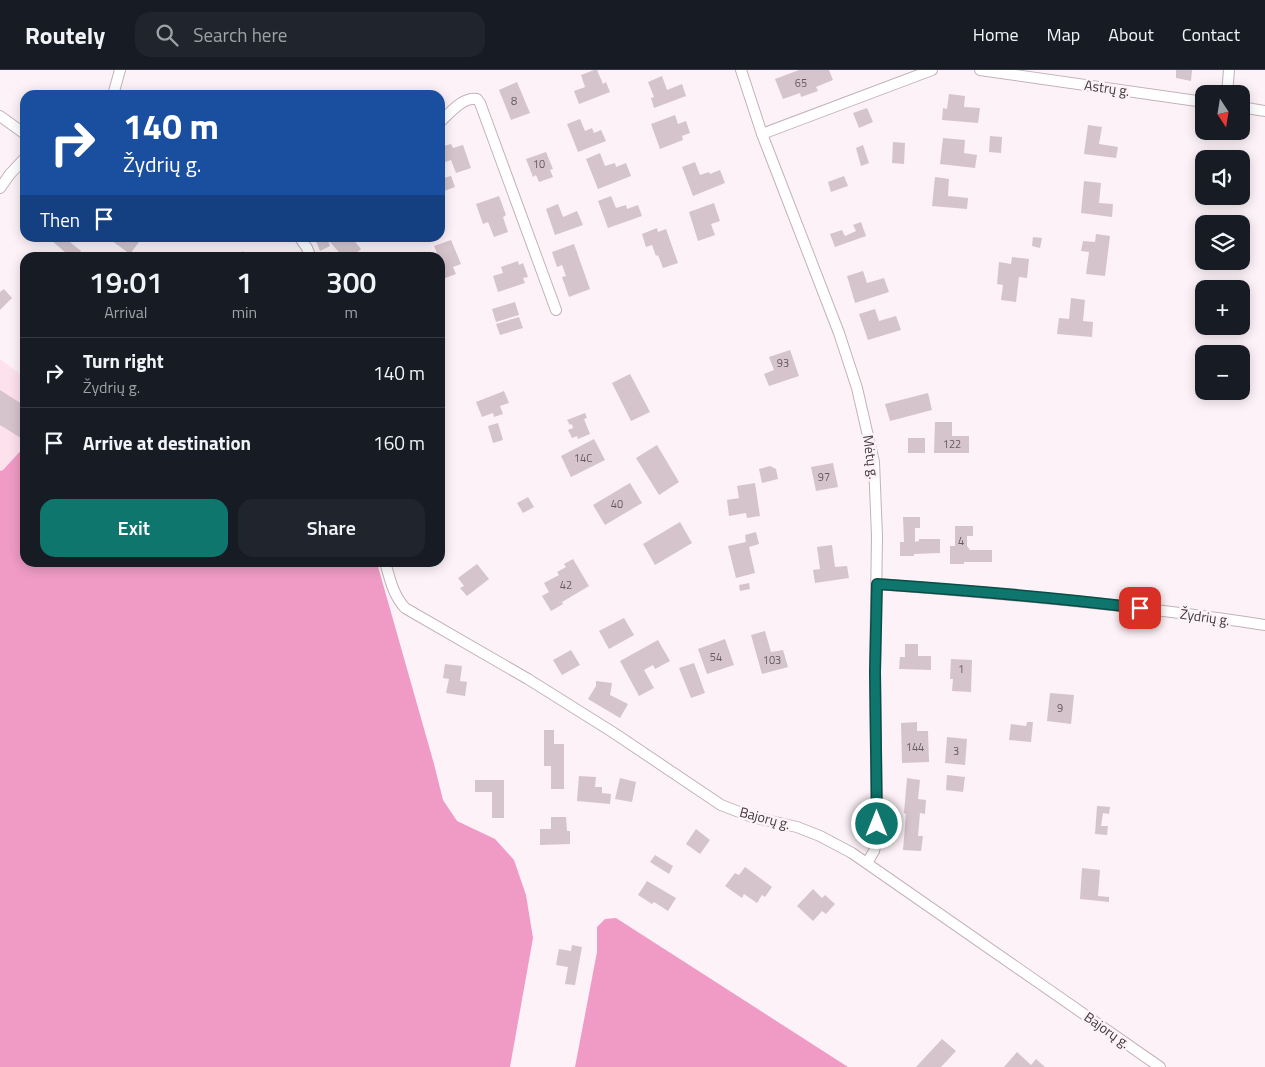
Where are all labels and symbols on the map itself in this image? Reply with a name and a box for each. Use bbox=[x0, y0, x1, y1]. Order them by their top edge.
street label: Astrų g. bbox=[1083, 74, 1131, 101]
house number: 65 bbox=[795, 75, 807, 91]
north arrow bbox=[1195, 85, 1250, 140]
house number: 8 bbox=[511, 93, 517, 109]
house number: 10 bbox=[533, 156, 545, 172]
house number: 93 bbox=[777, 355, 789, 371]
street label: Mėtų g. bbox=[858, 433, 885, 480]
house number: 122 bbox=[943, 436, 961, 452]
house number: 14C bbox=[574, 450, 592, 466]
house number: 97 bbox=[818, 469, 830, 485]
house number: 40 bbox=[611, 496, 623, 512]
house number: 4 bbox=[958, 533, 964, 549]
house number: 42 bbox=[560, 577, 572, 593]
pin bbox=[1119, 587, 1161, 629]
street label: Žydrių g. bbox=[1179, 603, 1231, 630]
house number: 54 bbox=[710, 649, 722, 665]
house number: 103 bbox=[763, 652, 781, 668]
house number: 1 bbox=[958, 661, 964, 677]
house number: 9 bbox=[1057, 700, 1063, 716]
house number: 144 bbox=[906, 739, 924, 755]
house number: 3 bbox=[953, 743, 959, 759]
position arrow bbox=[850, 797, 902, 849]
street label: Bajorų g. bbox=[737, 801, 793, 834]
street label: Bajorų g. bbox=[1080, 1006, 1134, 1053]

